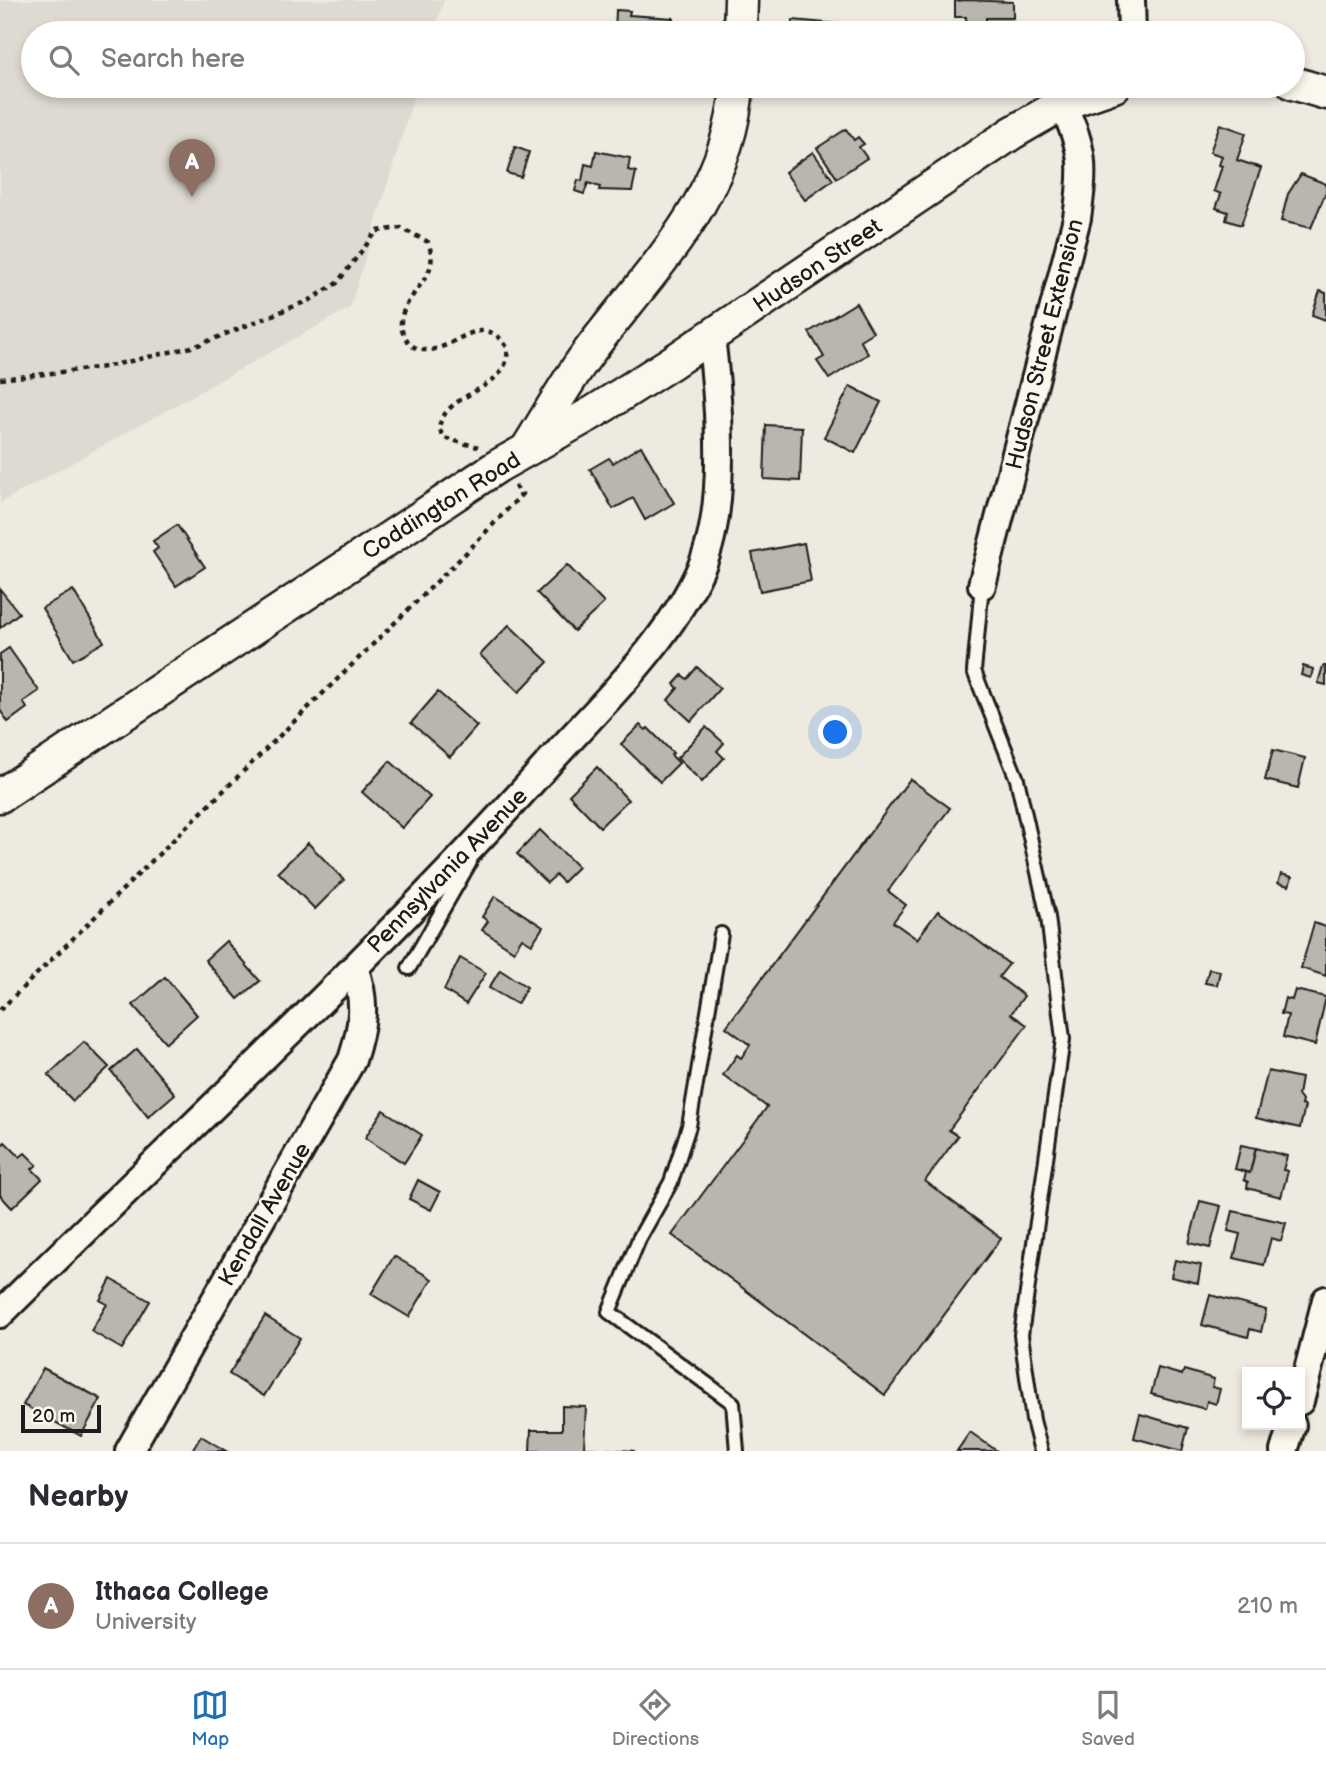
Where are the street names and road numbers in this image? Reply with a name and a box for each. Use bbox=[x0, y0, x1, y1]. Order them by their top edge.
street label: Hudson Street bbox=[748, 213, 887, 319]
street label: Hudson Street Extension bbox=[1000, 216, 1090, 472]
street label: Coddington Road bbox=[357, 446, 526, 566]
street label: Pennsylvania Avenue bbox=[362, 782, 534, 959]
street label: Kendall Avenue bbox=[212, 1138, 317, 1291]

